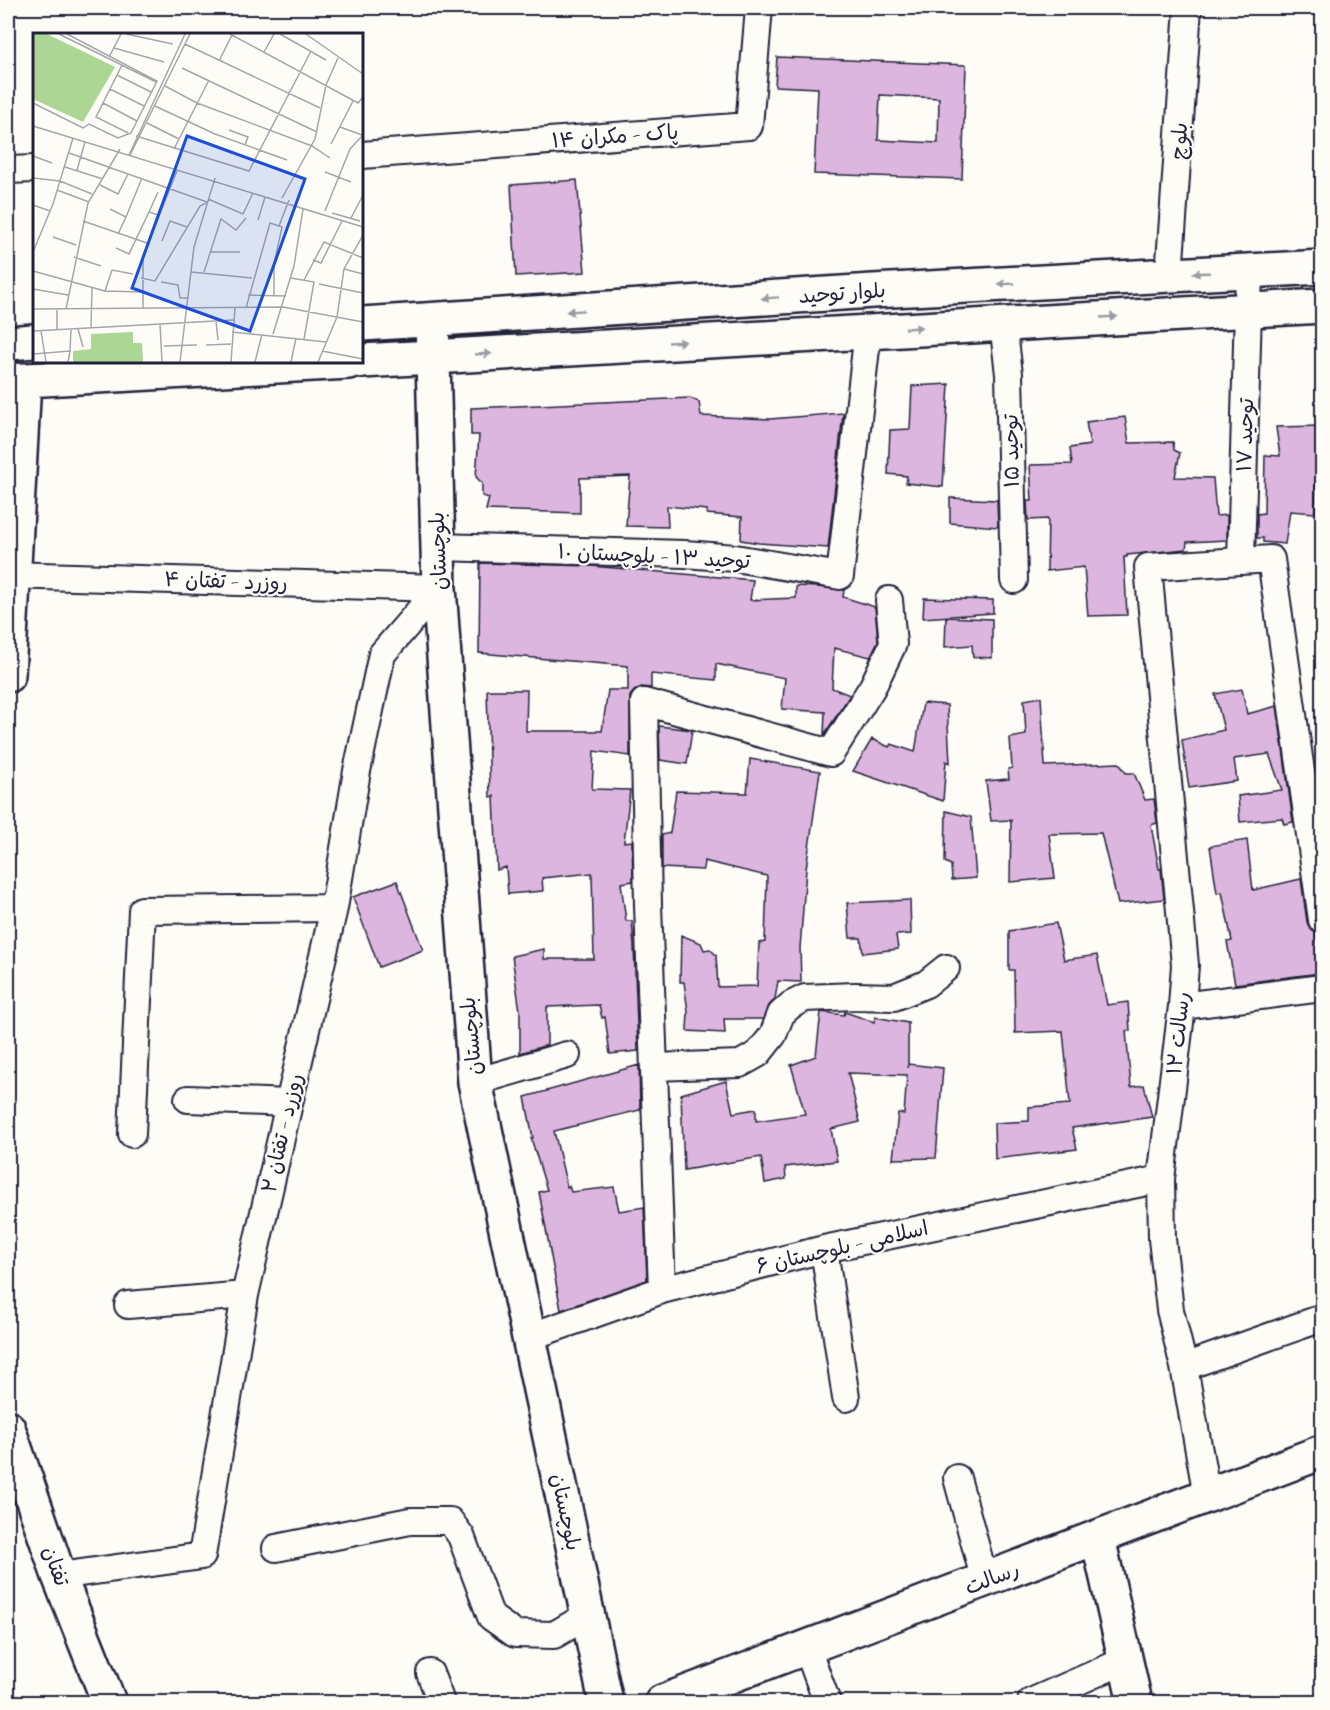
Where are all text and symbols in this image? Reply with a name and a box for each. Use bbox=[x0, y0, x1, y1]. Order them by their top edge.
inset map bbox=[33, 33, 363, 363]
street label: پاک - مکران ۱۴ bbox=[551, 119, 680, 157]
street label: بلوچ bbox=[1165, 122, 1197, 161]
one-way arrow bbox=[1192, 269, 1211, 278]
street label: بلوار توحید bbox=[798, 277, 887, 313]
one-way arrow bbox=[997, 279, 1016, 288]
one-way arrow bbox=[760, 294, 779, 303]
one-way arrow bbox=[566, 306, 585, 316]
one-way arrow bbox=[1099, 312, 1118, 322]
one-way arrow bbox=[905, 324, 924, 333]
one-way arrow bbox=[668, 338, 687, 347]
one-way arrow bbox=[473, 349, 492, 358]
street label: توحید ۱۷ bbox=[1231, 397, 1263, 473]
street label: توحید ۱۵ bbox=[997, 413, 1029, 488]
street label: بلوچستان bbox=[424, 511, 456, 591]
street label: توحید ۱۳ - بلوچستان ۱۰ bbox=[557, 538, 752, 578]
street label: روزرد - تفتان ۴ bbox=[164, 566, 288, 600]
street label: رسالت ۱۲ bbox=[1161, 990, 1199, 1076]
street label: بلوچستان bbox=[455, 995, 491, 1076]
street label: روزرد - تفتان ۲ bbox=[256, 1071, 312, 1196]
street label: اسلامی - بلوچستان ۶ bbox=[753, 1215, 932, 1283]
street label: بلوچستان bbox=[541, 1471, 587, 1554]
street label: تفتان bbox=[33, 1542, 75, 1592]
street label: رسالت bbox=[961, 1556, 1024, 1604]

